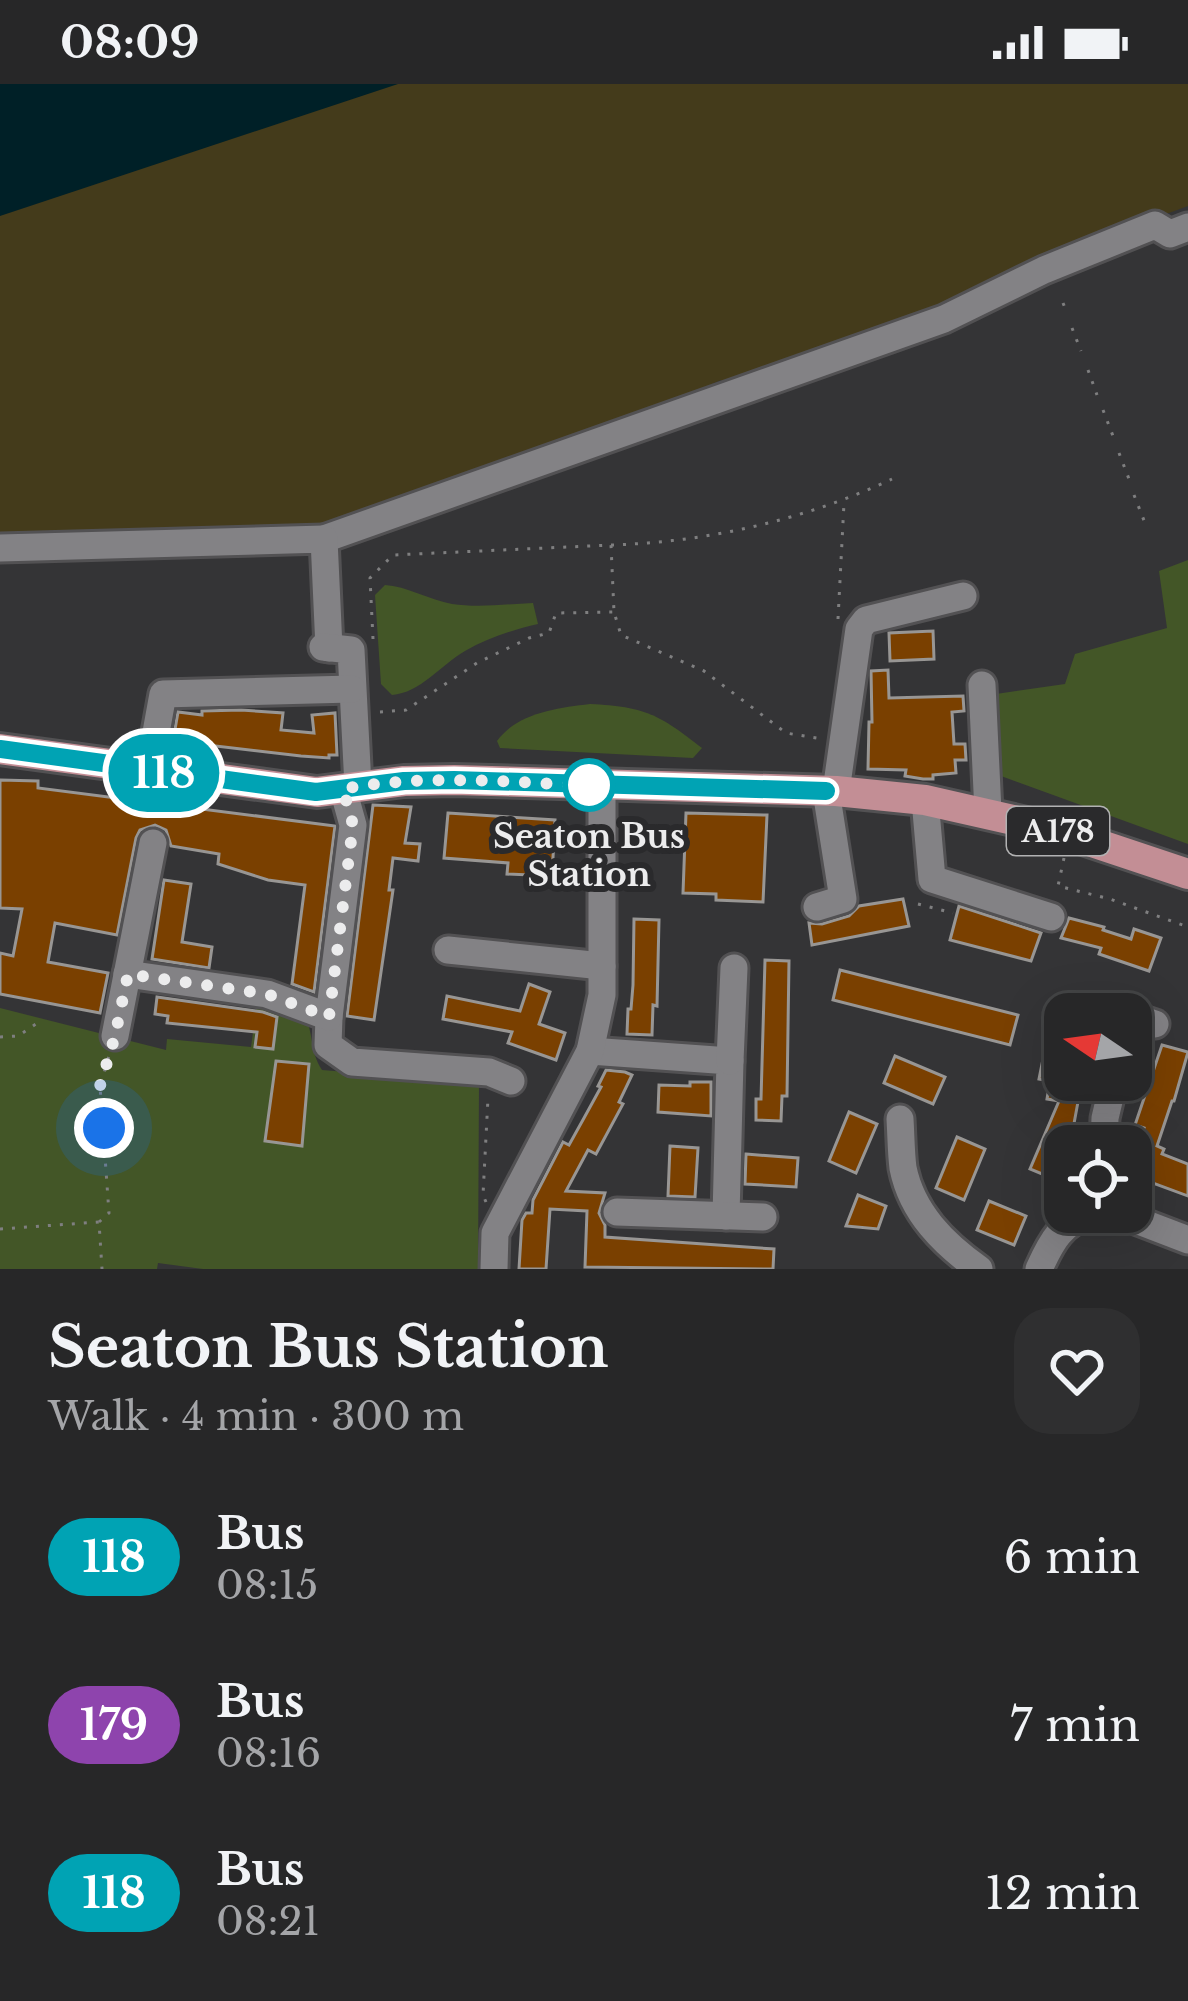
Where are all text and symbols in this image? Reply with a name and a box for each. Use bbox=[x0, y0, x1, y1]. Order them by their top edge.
text: 08:09 bbox=[60, 14, 200, 70]
line badge: 118 bbox=[95, 734, 233, 812]
text: 118 bbox=[132, 747, 196, 799]
marker: Seaton Bus Station bbox=[564, 760, 614, 810]
road number: A178 bbox=[1007, 807, 1109, 855]
place label: Seaton Bus Station bbox=[493, 816, 685, 895]
north arrow bbox=[1044, 993, 1152, 1101]
map controls bbox=[1044, 993, 1152, 1233]
your location bbox=[74, 1098, 134, 1158]
button: locate bbox=[1044, 1125, 1152, 1233]
button: heart bbox=[1014, 1308, 1140, 1434]
text: Seaton Bus Station bbox=[48, 1312, 608, 1382]
text: Walk · 4 min · 300 m bbox=[48, 1392, 464, 1441]
text: Bus bbox=[216, 1505, 304, 1561]
text: 6 min bbox=[1004, 1529, 1140, 1585]
text: 118 bbox=[82, 1531, 146, 1583]
text: 08:15 bbox=[216, 1561, 318, 1610]
text: Bus bbox=[216, 1673, 304, 1729]
text: 7 min bbox=[1010, 1697, 1140, 1753]
text: 179 bbox=[80, 1699, 148, 1751]
text: 08:16 bbox=[216, 1729, 321, 1778]
text: Bus bbox=[216, 1841, 304, 1897]
text: 12 min bbox=[985, 1865, 1140, 1921]
text: 118 bbox=[82, 1867, 146, 1919]
text: 08:21 bbox=[216, 1897, 320, 1946]

